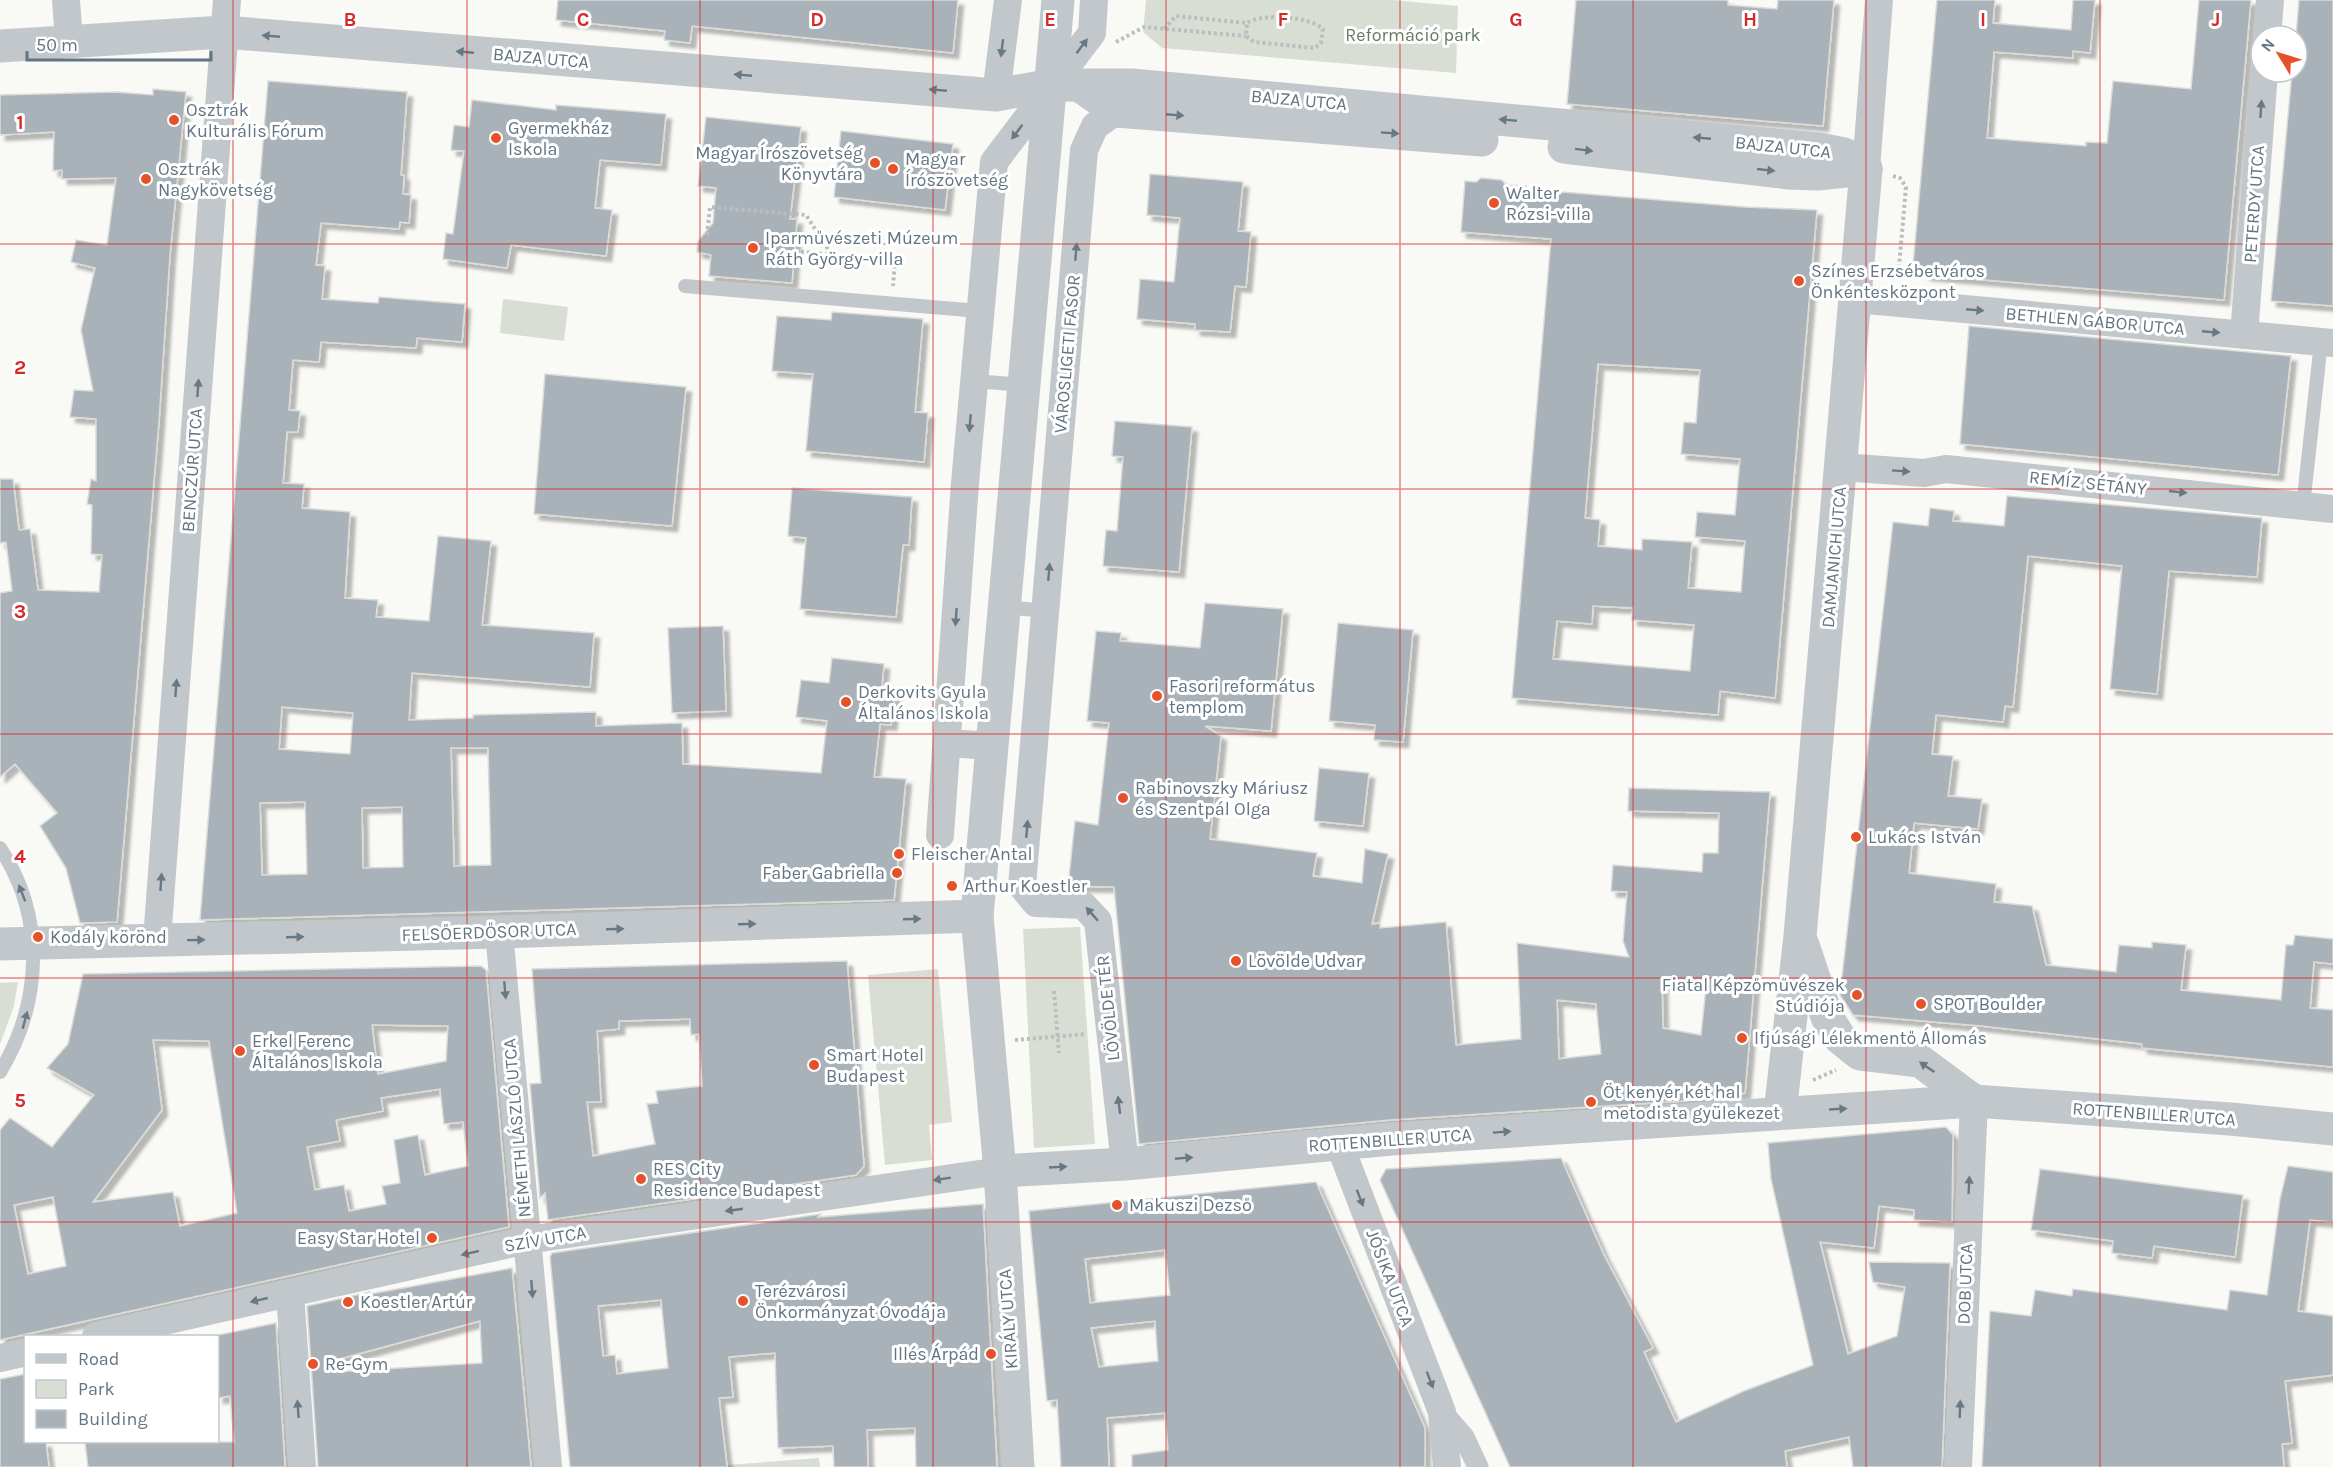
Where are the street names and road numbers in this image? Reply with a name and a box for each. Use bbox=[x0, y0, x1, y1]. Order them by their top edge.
street label: BAJZA UTCA bbox=[492, 43, 590, 73]
street label: BAJZA UTCA bbox=[1250, 85, 1348, 115]
street label: BAJZA UTCA bbox=[1734, 131, 1832, 163]
street label: PETERDY UTCA bbox=[2239, 144, 2269, 264]
street label: VÁROSLIGETI FASOR bbox=[1048, 274, 1085, 434]
street label: BETHLEN GÁBOR UTCA bbox=[2005, 301, 2186, 340]
street label: BENCZÚR UTCA bbox=[176, 407, 207, 533]
street label: REMÍZ SÉTÁNY bbox=[2028, 465, 2148, 500]
street label: DAMJANICH UTCA bbox=[1817, 485, 1851, 629]
street label: FELSŐERDŐSOR UTCA bbox=[401, 918, 577, 946]
street label: LÖVÖLDE TÉR bbox=[1091, 954, 1124, 1062]
street label: NÉMETH LÁSZLÓ UTCA bbox=[497, 1037, 536, 1219]
street label: ROTTENBILLER UTCA bbox=[2072, 1097, 2236, 1131]
street label: ROTTENBILLER UTCA bbox=[1308, 1123, 1472, 1157]
street label: SZÍV UTCA bbox=[502, 1220, 588, 1257]
street label: JÓSIKA UTCA bbox=[1361, 1226, 1420, 1330]
street label: DOB UTCA bbox=[1953, 1243, 1977, 1325]
street label: KIRÁLY UTCA bbox=[993, 1268, 1022, 1370]

